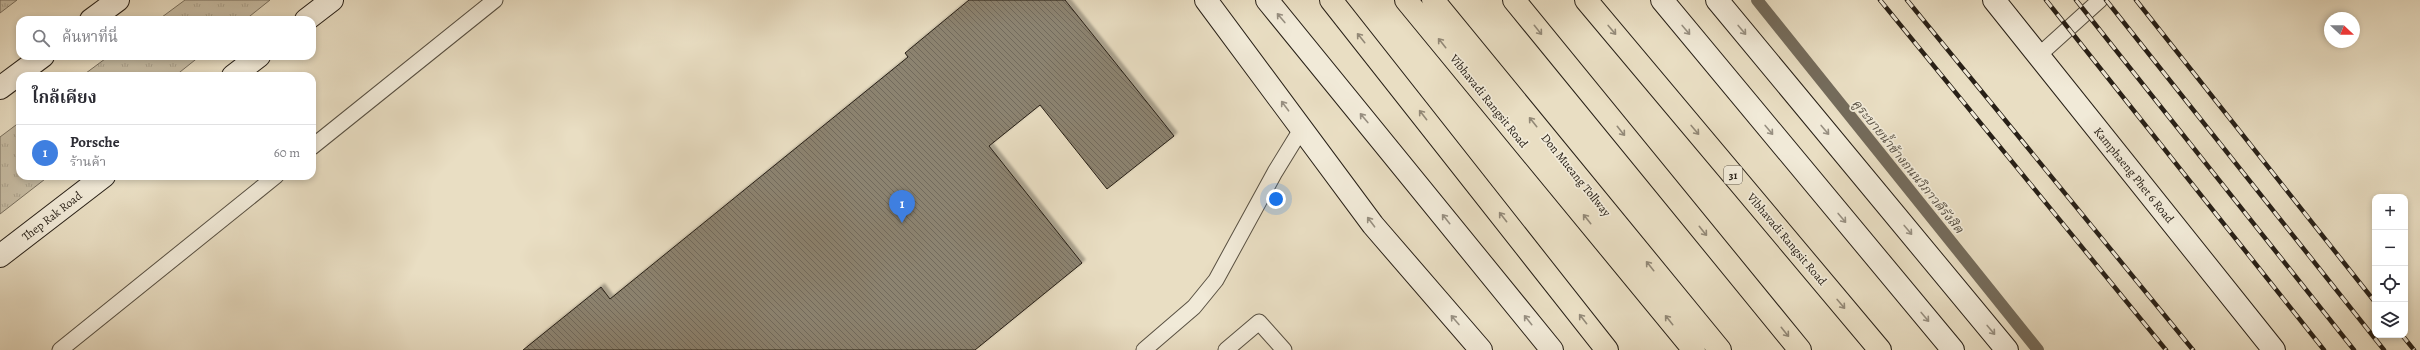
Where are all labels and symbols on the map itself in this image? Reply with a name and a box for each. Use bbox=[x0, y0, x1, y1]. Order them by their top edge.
one-way arrow bbox=[1277, 12, 1286, 23]
north arrow bbox=[2324, 12, 2360, 48]
one-way arrow bbox=[1534, 25, 1543, 36]
one-way arrow bbox=[1607, 25, 1616, 35]
one-way arrow bbox=[1682, 25, 1691, 35]
one-way arrow bbox=[1737, 25, 1746, 35]
one-way arrow bbox=[1357, 32, 1366, 43]
one-way arrow bbox=[1438, 38, 1446, 49]
street label: Vibhavadi Rangsit Road bbox=[1446, 50, 1532, 151]
water label: คูระบายน้ำข้างถนนวิภาวดีรังสิต bbox=[1848, 95, 1969, 237]
one-way arrow bbox=[1281, 101, 1289, 112]
one-way arrow bbox=[1418, 109, 1427, 120]
one-way arrow bbox=[1359, 112, 1368, 123]
one-way arrow bbox=[1528, 116, 1537, 127]
one-way arrow bbox=[1691, 124, 1700, 135]
street label: Kamphaeng Phet 6 Road bbox=[2090, 124, 2178, 227]
one-way arrow bbox=[1616, 125, 1625, 136]
one-way arrow bbox=[1765, 125, 1774, 136]
one-way arrow bbox=[1820, 125, 1829, 135]
street label: Don Mueang Tollway bbox=[1538, 130, 1615, 220]
road number: 31 bbox=[1724, 166, 1742, 184]
street label: Thep Rak Road bbox=[19, 187, 86, 244]
your location bbox=[1266, 189, 1286, 209]
street label: Vibhavadi Rangsit Road bbox=[1743, 189, 1831, 289]
pin: 1 bbox=[889, 190, 915, 223]
one-way arrow bbox=[1499, 212, 1507, 223]
one-way arrow bbox=[1837, 212, 1846, 223]
one-way arrow bbox=[1442, 213, 1450, 224]
one-way arrow bbox=[1582, 214, 1591, 225]
one-way arrow bbox=[1366, 216, 1375, 227]
one-way arrow bbox=[1903, 225, 1912, 235]
one-way arrow bbox=[1699, 226, 1707, 237]
one-way arrow bbox=[1646, 260, 1655, 271]
one-way arrow bbox=[1837, 299, 1846, 310]
one-way arrow bbox=[1921, 312, 1930, 323]
one-way arrow bbox=[1523, 314, 1532, 325]
one-way arrow bbox=[1579, 314, 1588, 325]
one-way arrow bbox=[1665, 314, 1674, 325]
one-way arrow bbox=[1451, 315, 1460, 326]
one-way arrow bbox=[1986, 325, 1995, 335]
one-way arrow bbox=[1781, 327, 1790, 337]

